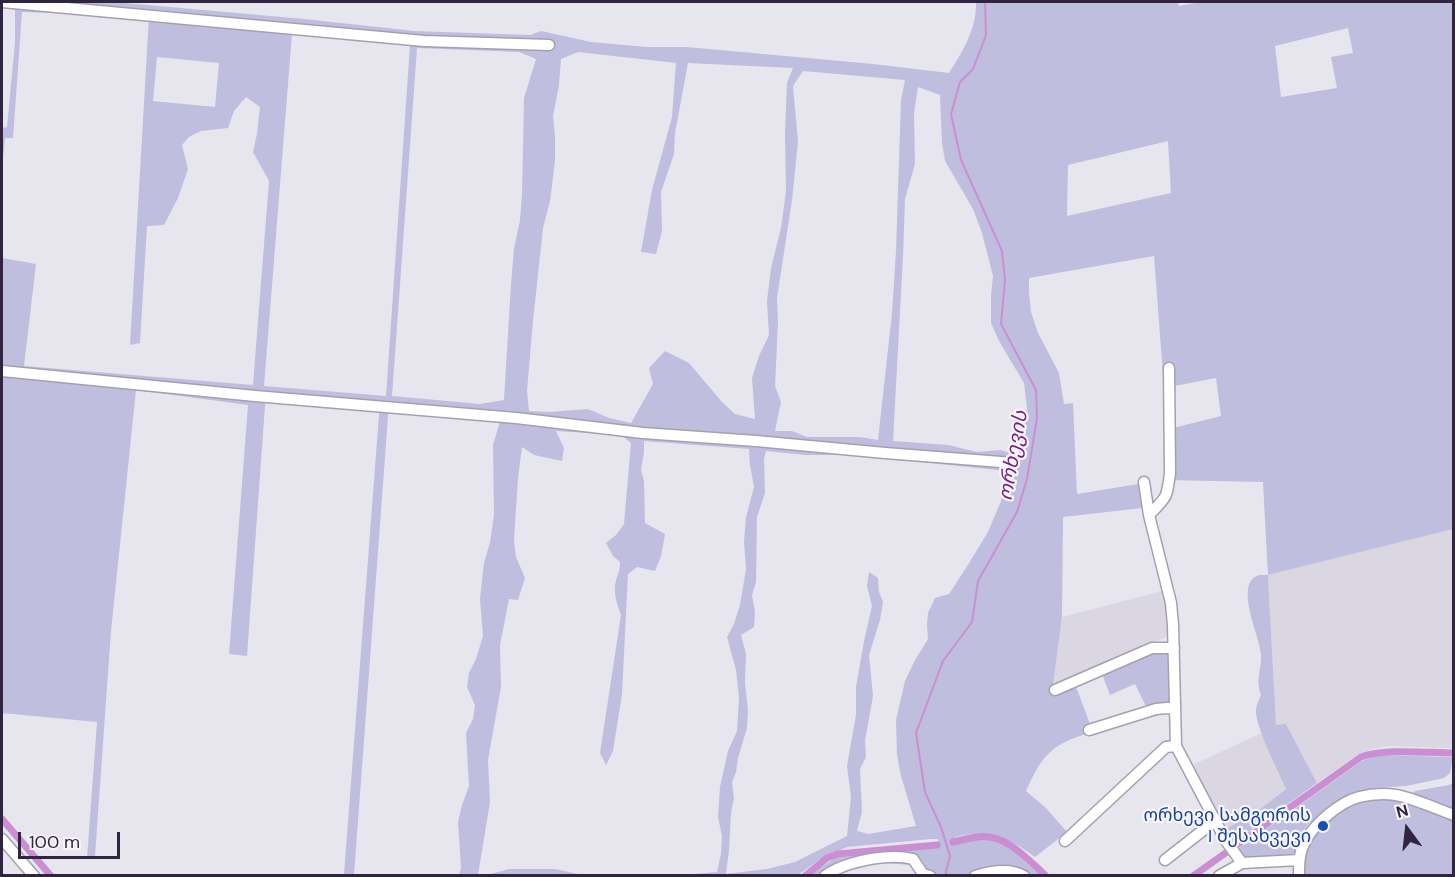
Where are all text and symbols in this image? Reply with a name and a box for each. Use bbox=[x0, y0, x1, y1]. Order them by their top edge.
water label: ორხევის bbox=[994, 409, 1034, 503]
north arrow bbox=[1377, 799, 1437, 859]
text: N bbox=[1394, 799, 1411, 823]
place label: ორხევი სამგორის I შესახვევი bbox=[1144, 805, 1311, 848]
marker: ორხევი სამგორის I შესახვევი bbox=[1316, 819, 1330, 833]
scale bar bbox=[21, 820, 123, 858]
text: 100 m bbox=[29, 830, 80, 854]

